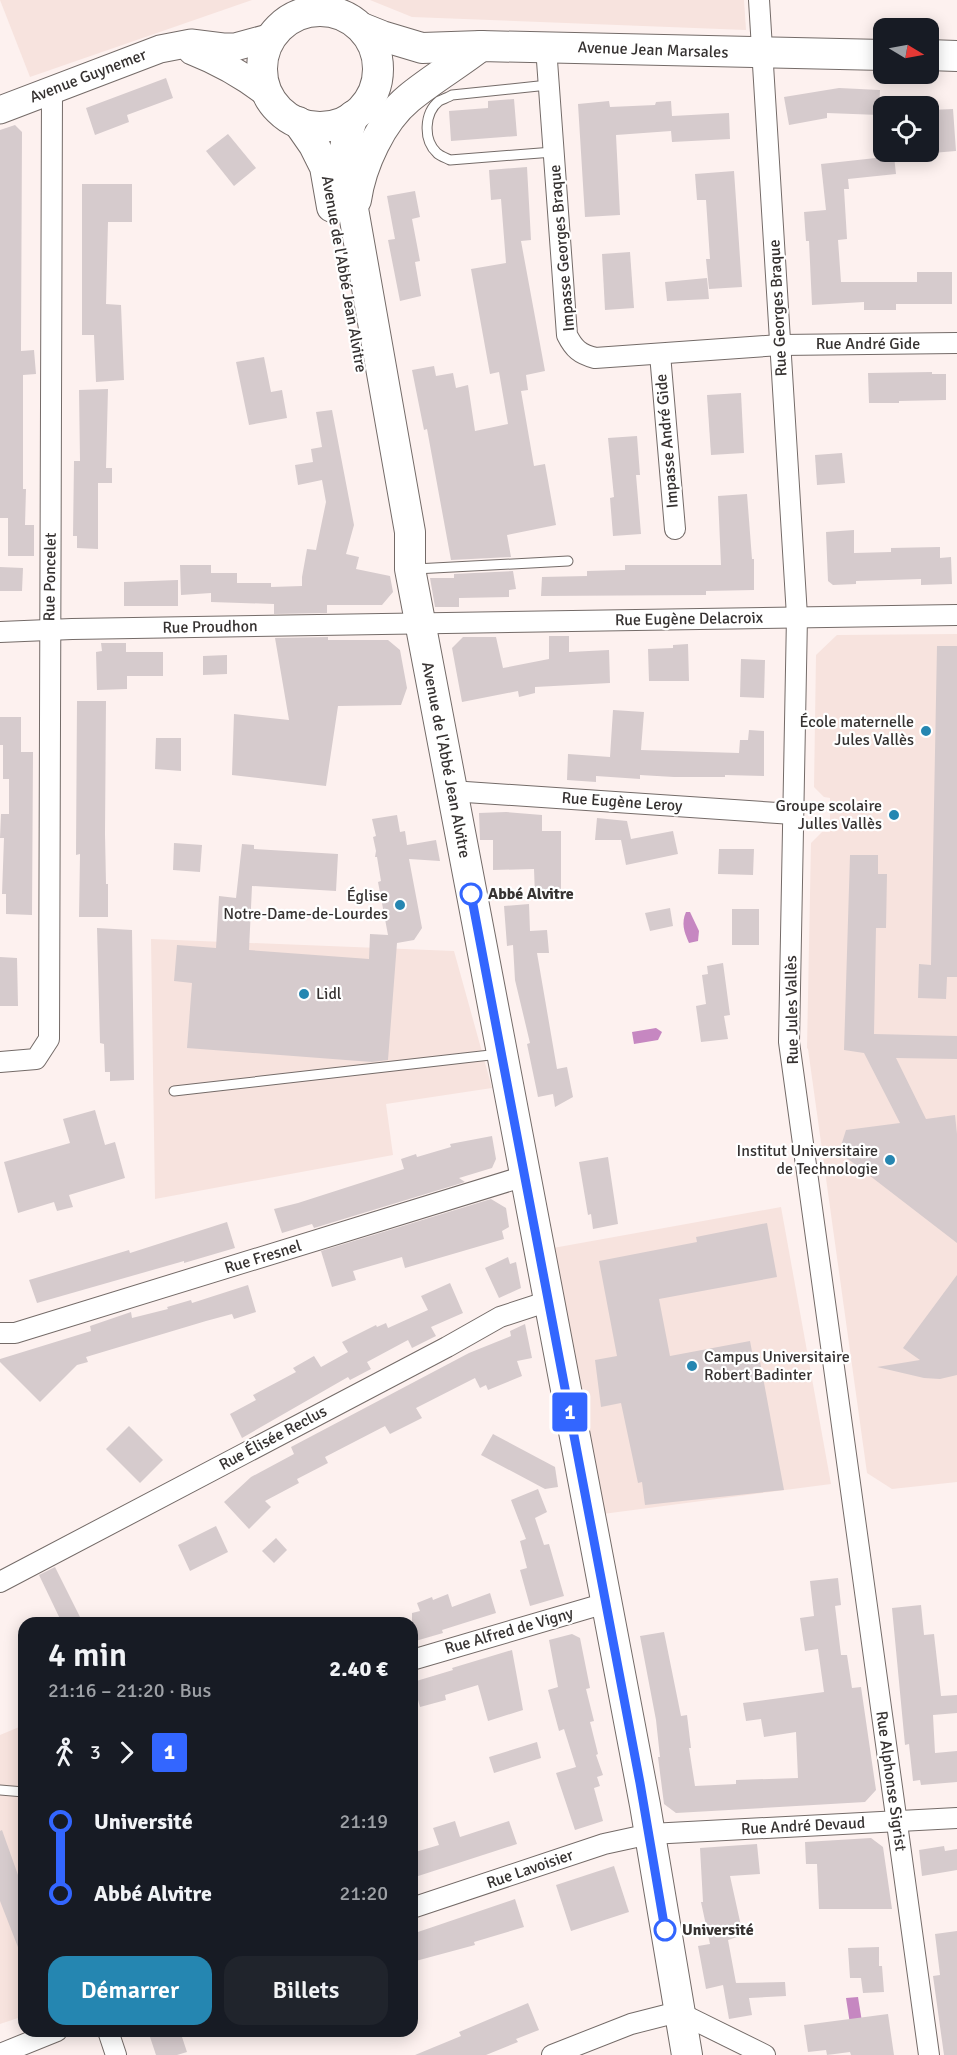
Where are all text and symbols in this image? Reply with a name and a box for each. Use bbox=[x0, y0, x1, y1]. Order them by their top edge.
north arrow bbox=[873, 18, 939, 84]
map controls bbox=[873, 18, 939, 162]
street label: Avenue Jean Marsales bbox=[577, 37, 729, 63]
street label: Avenue Guynemer bbox=[27, 45, 149, 107]
button: locate bbox=[873, 96, 939, 162]
street label: Impasse Georges Braque bbox=[545, 164, 579, 332]
street label: Avenue de l'Abbé Jean Alvitre bbox=[317, 174, 371, 374]
street label: Rue Georges Braque bbox=[764, 239, 792, 377]
street label: Rue André Gide bbox=[816, 334, 920, 354]
street label: Impasse André Gide bbox=[651, 373, 683, 509]
street label: Rue Poncelet bbox=[39, 532, 61, 622]
street label: Rue Eugène Delacroix bbox=[615, 608, 764, 630]
street label: Rue Proudhon bbox=[162, 616, 258, 638]
street label: Avenue de l'Abbé Jean Alvitre bbox=[417, 660, 475, 860]
place label: École maternelle Jules Vallès bbox=[799, 712, 914, 750]
marker: École maternelle Jules Vallès bbox=[919, 724, 933, 738]
street label: Rue Eugène Leroy bbox=[561, 788, 684, 816]
place label: Groupe scolaire Julles Vallès bbox=[775, 796, 882, 834]
marker: Groupe scolaire Julles Vallès bbox=[887, 808, 901, 822]
marker: Abbé Alvitre bbox=[460, 883, 482, 905]
place label: Abbé Alvitre bbox=[488, 884, 574, 904]
place label: Église Notre-Dame-de-Lourdes bbox=[223, 886, 388, 924]
marker: Église Notre-Dame-de-Lourdes bbox=[393, 898, 407, 912]
street label: Rue Jules Vallès bbox=[781, 955, 803, 1065]
place label: Lidl bbox=[316, 984, 342, 1004]
marker: Lidl bbox=[297, 987, 311, 1001]
place label: Institut Universitaire de Technologie bbox=[737, 1141, 878, 1179]
marker: Institut Universitaire de Technologie bbox=[883, 1153, 897, 1167]
street label: Rue Fresnel bbox=[222, 1236, 304, 1278]
place label: Campus Universitaire Robert Badinter bbox=[704, 1347, 850, 1385]
marker: Campus Universitaire Robert Badinter bbox=[685, 1359, 699, 1373]
line badge: 1 bbox=[550, 1392, 590, 1432]
text: 1 bbox=[564, 1399, 576, 1425]
street label: Rue Élisée Reclus bbox=[216, 1401, 330, 1475]
street label: Rue Alfred de Vigny bbox=[442, 1603, 576, 1659]
text: 4 min bbox=[48, 1635, 127, 1676]
text: 2.40 € bbox=[329, 1655, 388, 1682]
text: 21:16 – 21:20 · Bus bbox=[48, 1678, 211, 1703]
street label: Rue Alphonse Sigrist bbox=[871, 1710, 911, 1853]
icon: walk bbox=[48, 1736, 81, 1769]
icon: forward bbox=[110, 1736, 143, 1769]
text: 1 bbox=[164, 1739, 175, 1765]
text: 3 bbox=[90, 1740, 101, 1765]
text: Université bbox=[94, 1808, 193, 1835]
text: 21:19 bbox=[339, 1809, 388, 1834]
street label: Rue André Devaud bbox=[740, 1813, 866, 1839]
street label: Rue Lavoisier bbox=[484, 1845, 576, 1893]
text: Abbé Alvitre bbox=[94, 1880, 212, 1907]
text: 21:20 bbox=[339, 1881, 388, 1906]
marker: Université bbox=[654, 1919, 676, 1941]
place label: Université bbox=[682, 1920, 754, 1940]
button: Démarrer bbox=[48, 1956, 212, 2025]
button: Billets bbox=[224, 1956, 388, 2025]

